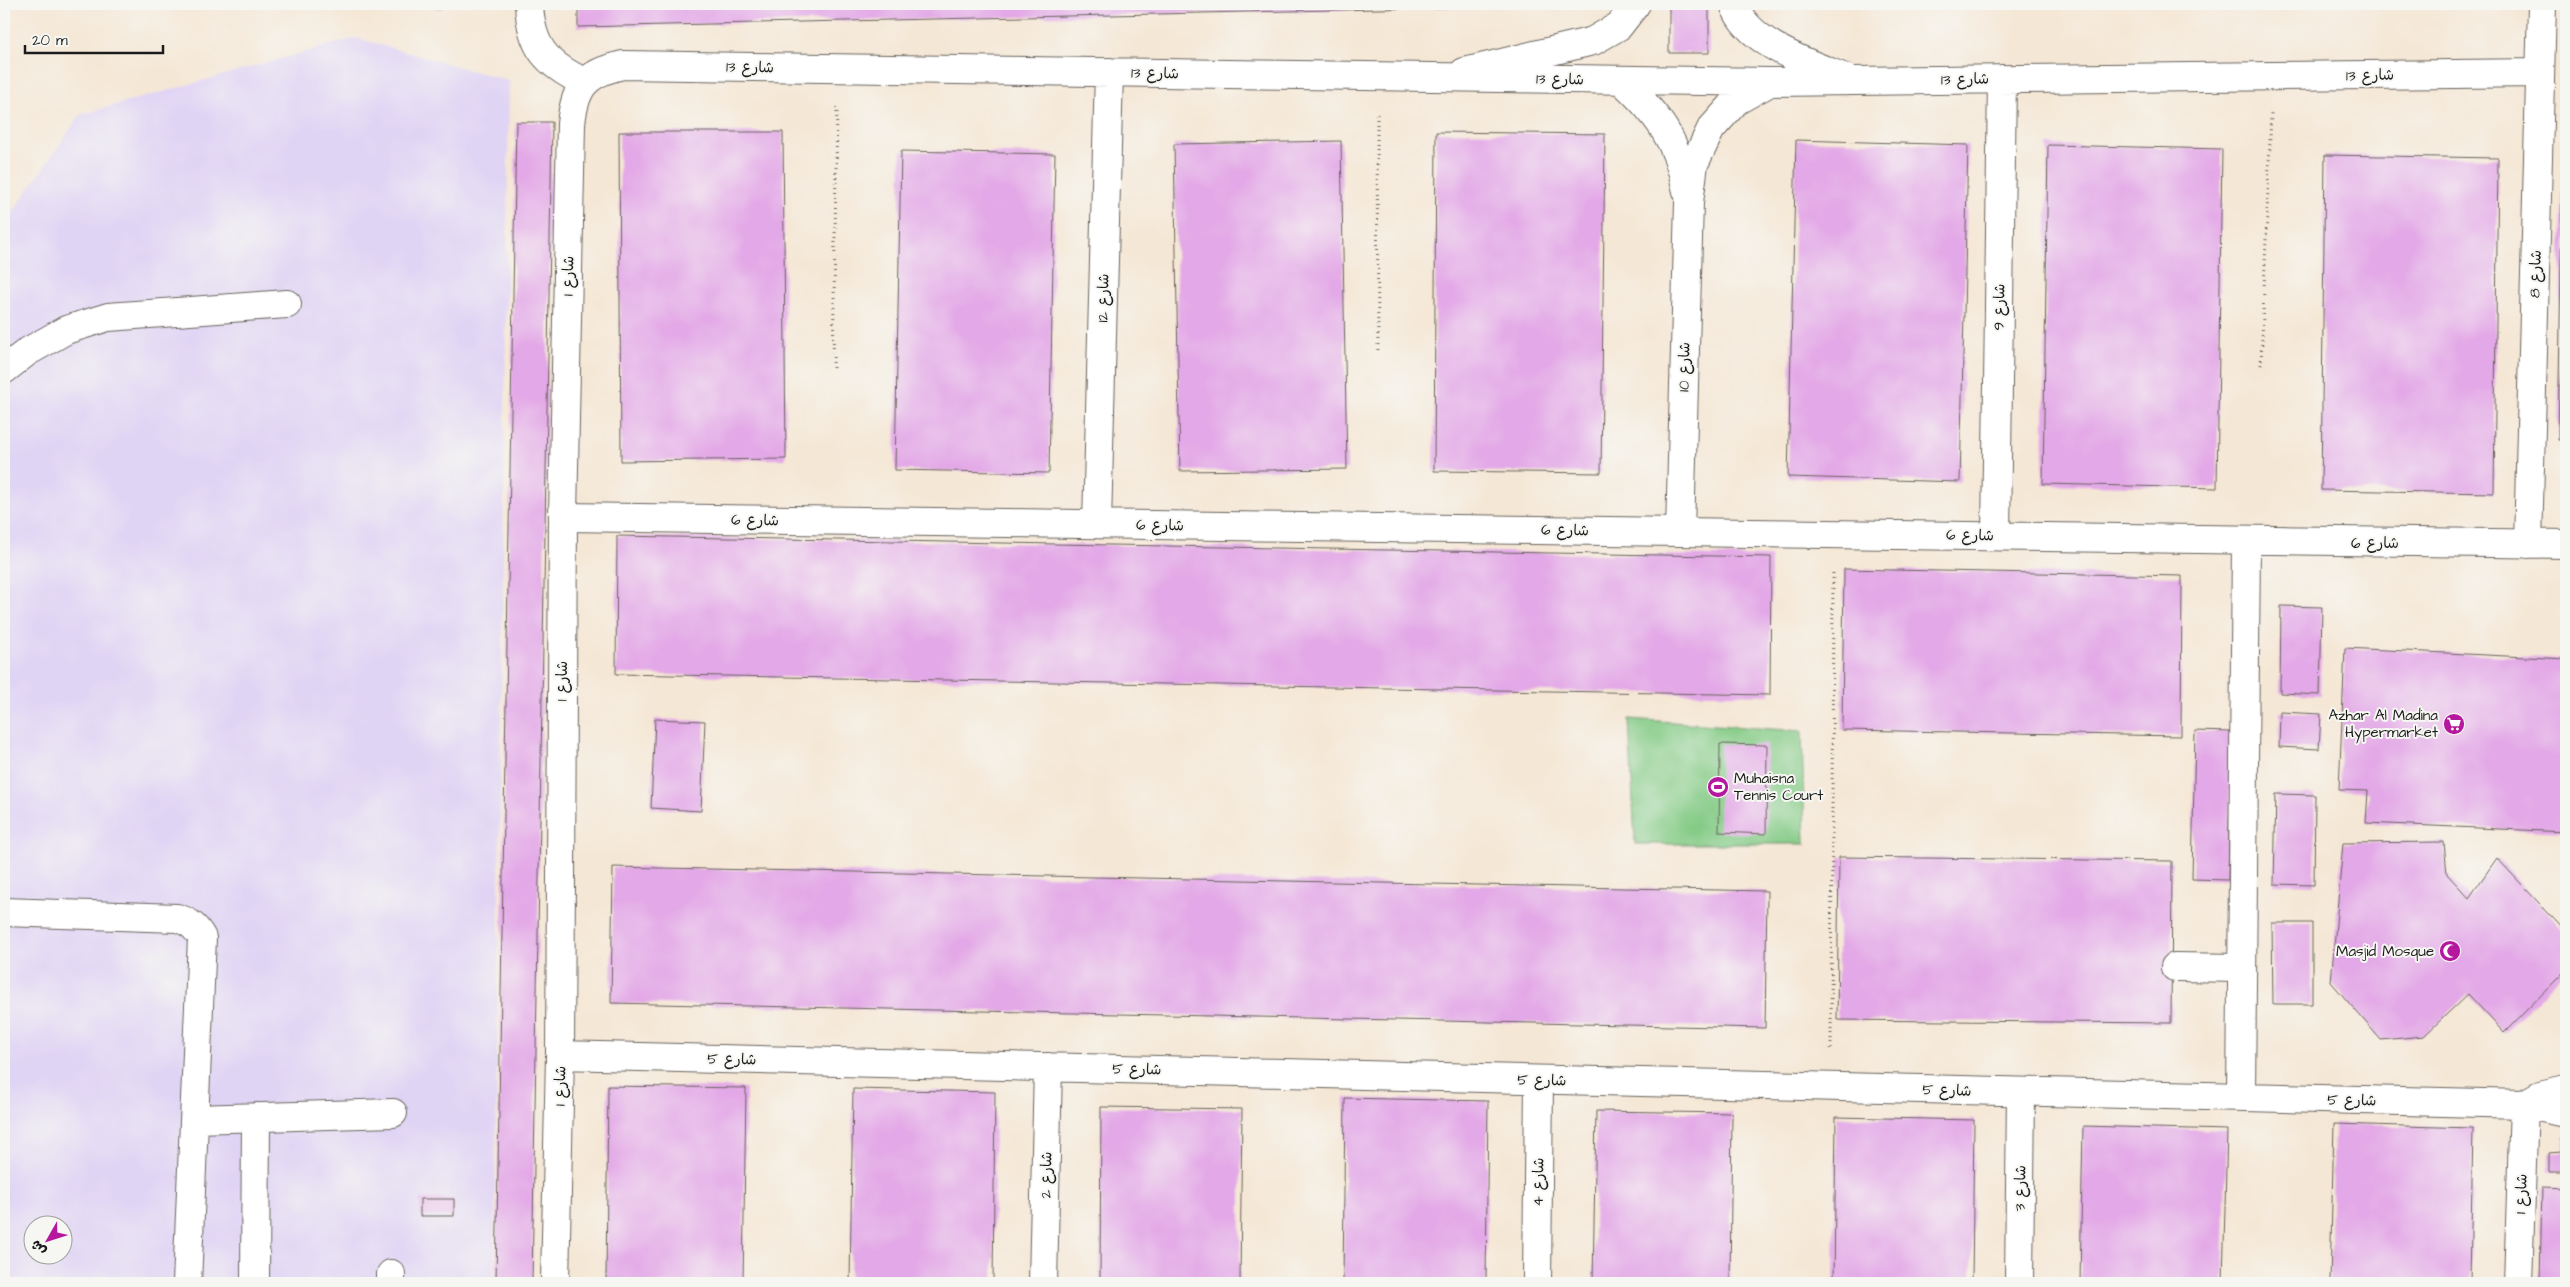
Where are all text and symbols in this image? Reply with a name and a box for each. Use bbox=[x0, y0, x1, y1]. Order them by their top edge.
scale bar bbox=[25, 22, 162, 54]
text: 20 m bbox=[32, 30, 68, 51]
street label: شارع 13 bbox=[726, 57, 774, 78]
street label: شارع 13 bbox=[1131, 63, 1179, 84]
street label: شارع 13 bbox=[2346, 65, 2394, 86]
street label: شارع 13 bbox=[1536, 69, 1584, 90]
street label: شارع 13 bbox=[1941, 69, 1989, 90]
street label: شارع 8 bbox=[2524, 250, 2547, 298]
street label: شارع 1 bbox=[558, 256, 579, 296]
street label: شارع 12 bbox=[1093, 273, 1114, 323]
street label: شارع 9 bbox=[1989, 283, 2010, 331]
street label: شارع 10 bbox=[1674, 342, 1695, 392]
street label: شارع 6 bbox=[731, 510, 779, 531]
street label: شارع 6 bbox=[1136, 515, 1184, 536]
street label: شارع 6 bbox=[1541, 520, 1589, 541]
street label: شارع 6 bbox=[1946, 525, 1994, 546]
street label: شارع 6 bbox=[2351, 533, 2399, 554]
street label: شارع 1 bbox=[552, 661, 573, 701]
place label: Azhar Al Madina Hypermarket bbox=[2329, 705, 2438, 744]
supermarket icon: Azhar Al Madina Hypermarket bbox=[2442, 712, 2466, 736]
place label: Muhaisna Tennis Court bbox=[1734, 768, 1823, 806]
sports icon: Muhaisna Tennis Court bbox=[1706, 775, 1730, 799]
mosque icon: Masjid Mosque bbox=[2438, 939, 2462, 963]
place label: Masjid Mosque bbox=[2336, 941, 2434, 962]
street label: شارع 5 bbox=[707, 1049, 757, 1070]
street label: شارع 5 bbox=[1112, 1059, 1162, 1080]
street label: شارع 1 bbox=[550, 1066, 571, 1106]
street label: شارع 5 bbox=[1517, 1070, 1567, 1091]
street label: شارع 5 bbox=[1922, 1079, 1972, 1102]
street label: شارع 5 bbox=[2327, 1090, 2377, 1111]
street label: شارع 2 bbox=[1036, 1151, 1057, 1199]
street label: شارع 4 bbox=[1528, 1157, 1549, 1207]
street label: شارع 3 bbox=[2010, 1165, 2031, 1211]
street label: شارع 1 bbox=[2510, 1173, 2533, 1215]
north arrow bbox=[22, 1214, 72, 1264]
text: ش bbox=[26, 1235, 51, 1260]

